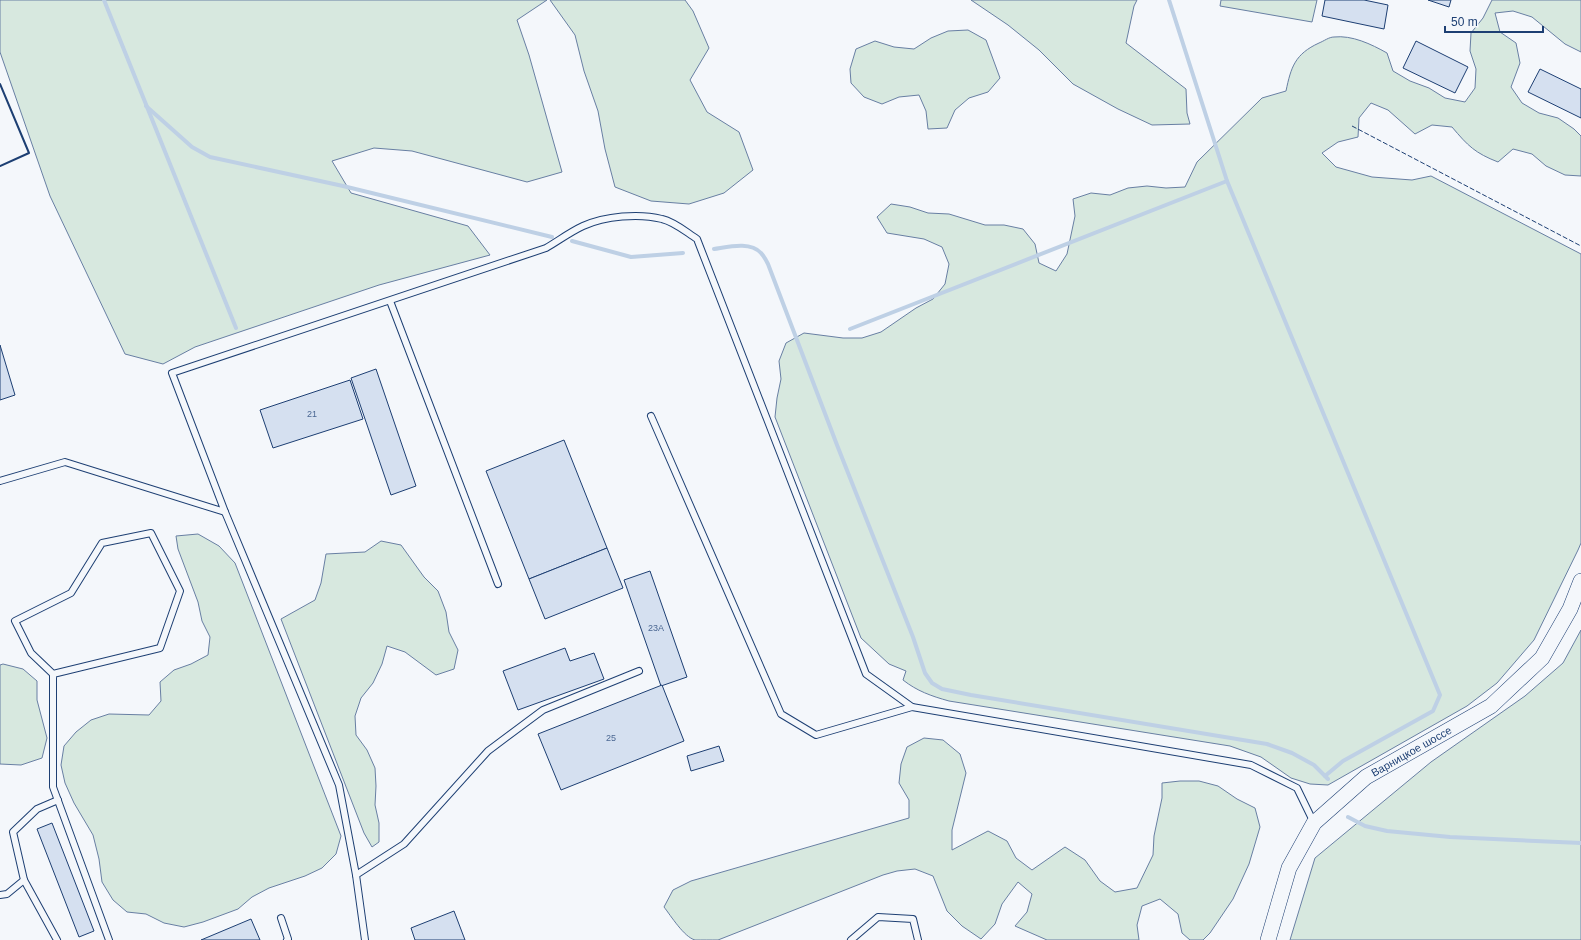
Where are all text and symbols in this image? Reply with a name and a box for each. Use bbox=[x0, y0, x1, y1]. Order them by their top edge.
scale bar bbox=[1445, 8, 1543, 34]
text: 50 m bbox=[1451, 15, 1478, 29]
house number: 21 bbox=[307, 409, 317, 419]
house number: 23А bbox=[648, 623, 664, 633]
street label: Варницкое шоссе bbox=[1369, 724, 1454, 779]
house number: 25 bbox=[606, 733, 616, 743]

